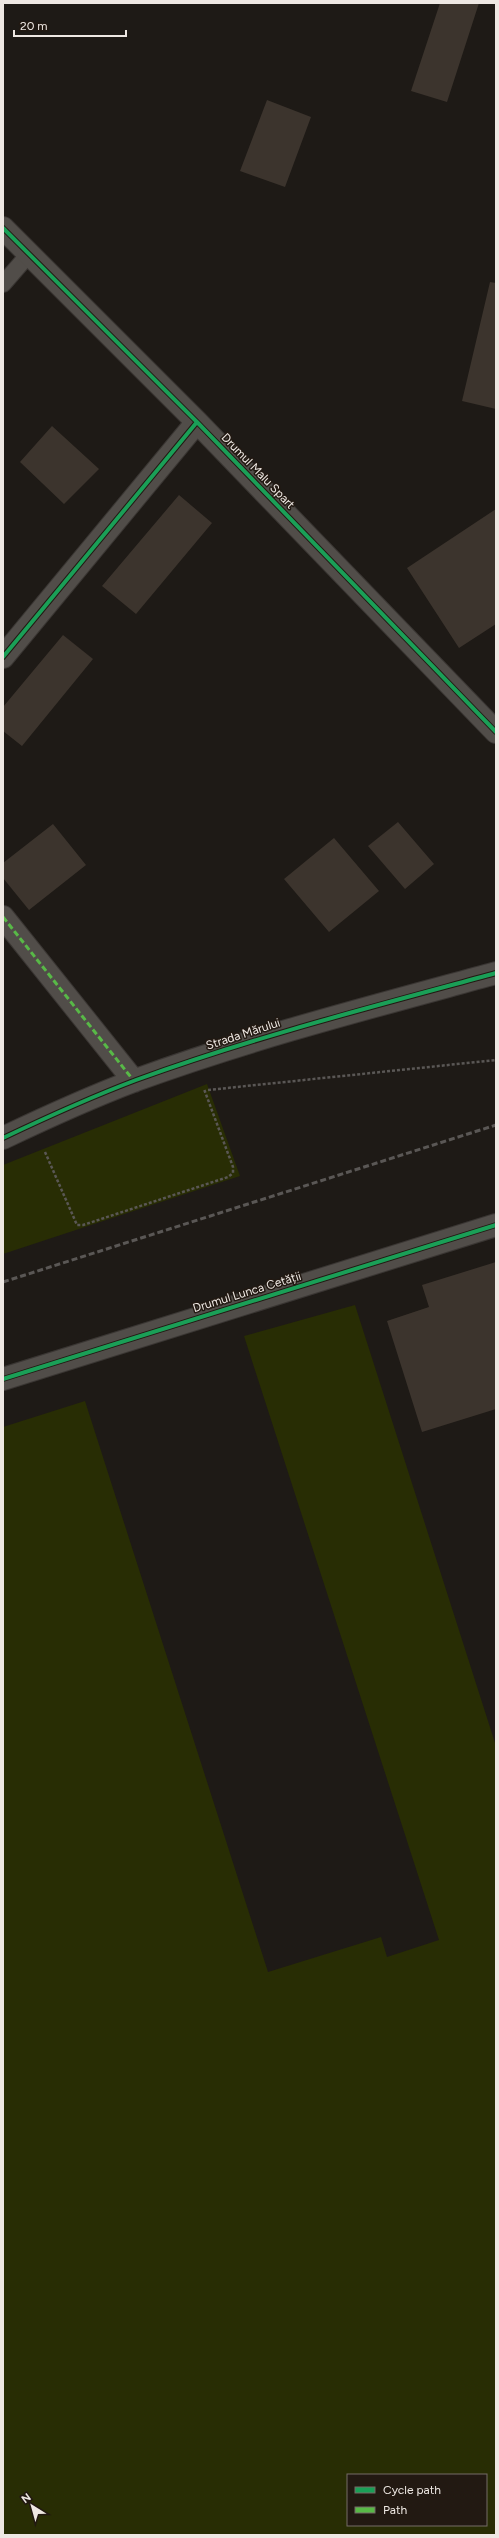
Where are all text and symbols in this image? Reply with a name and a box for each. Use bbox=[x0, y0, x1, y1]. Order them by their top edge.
scale bar bbox=[14, 12, 126, 38]
text: 20 m bbox=[20, 19, 48, 33]
street label: Drumul Malu Spart bbox=[218, 430, 298, 512]
street label: Strada Mărului bbox=[204, 1015, 282, 1053]
street label: Drumul Lunca Cetății bbox=[191, 1269, 303, 1315]
legend bbox=[347, 2474, 487, 2526]
text: Cycle path bbox=[383, 2483, 441, 2497]
north arrow bbox=[12, 2486, 52, 2526]
text: N bbox=[19, 2491, 34, 2506]
text: Path bbox=[383, 2503, 407, 2517]

